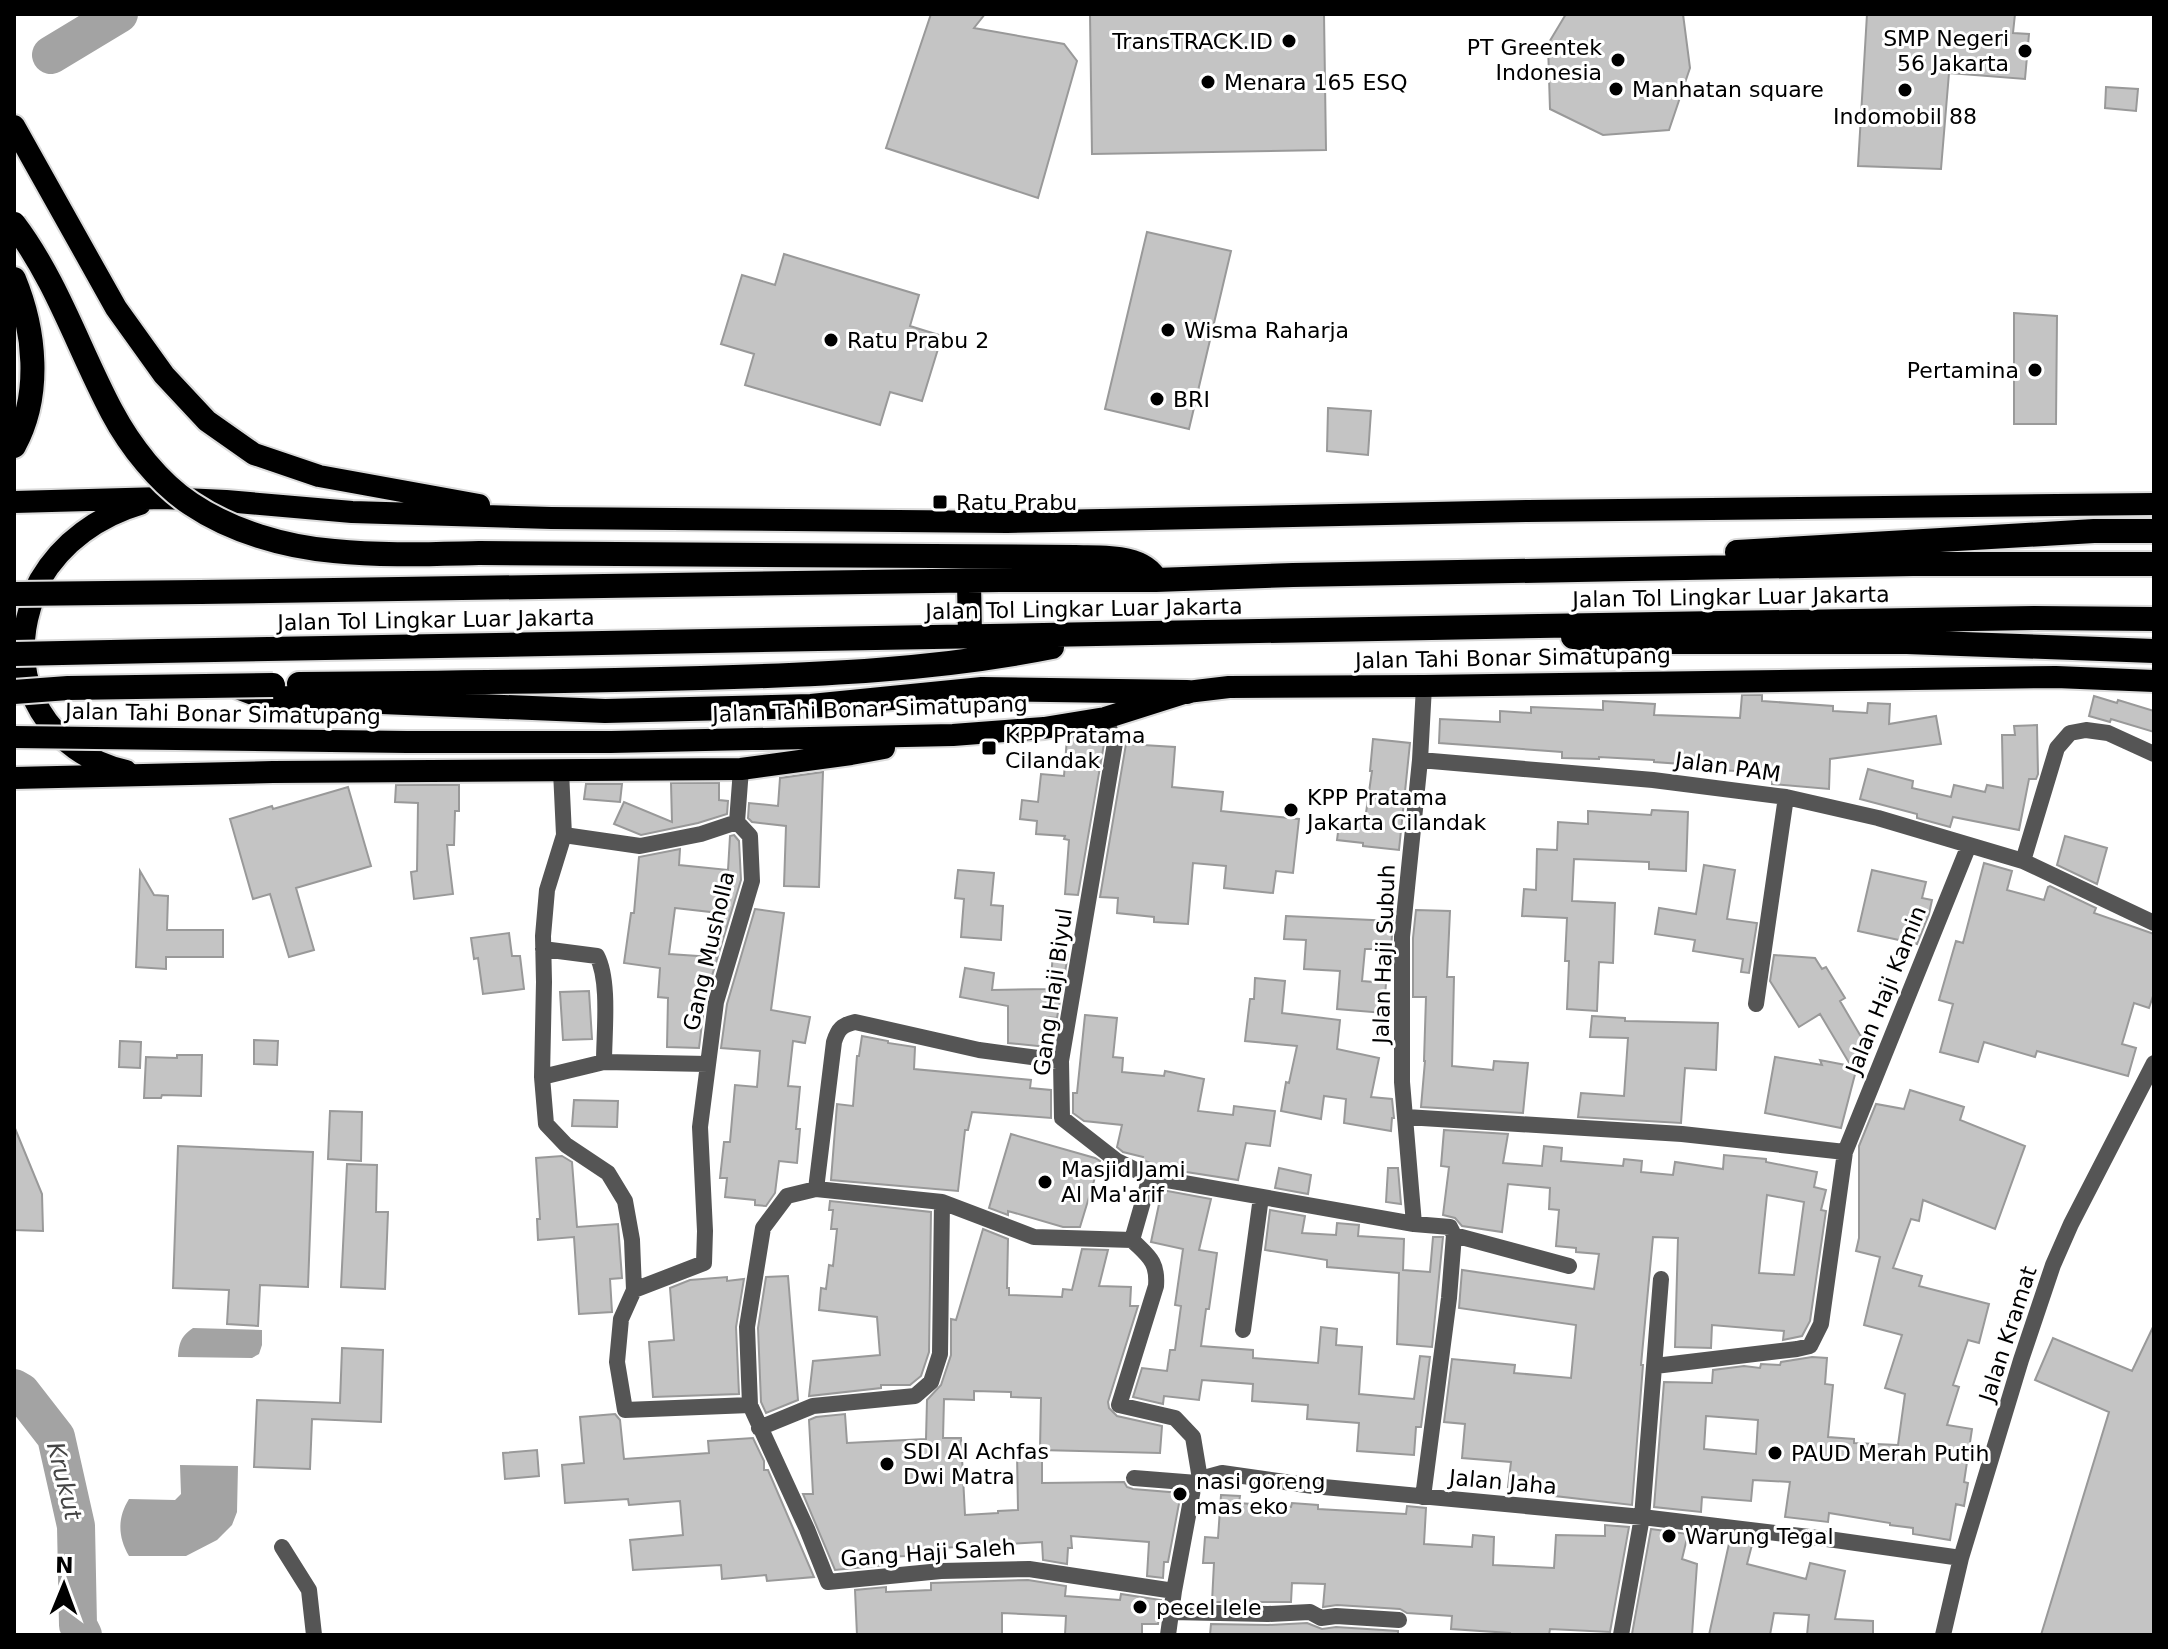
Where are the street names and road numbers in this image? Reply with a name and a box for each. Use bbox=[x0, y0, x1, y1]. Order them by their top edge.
street label: Jalan Tol Lingkar Luar Jakarta bbox=[1570, 582, 1890, 612]
street label: Jalan Tol Lingkar Luar Jakarta bbox=[923, 594, 1243, 624]
street label: Jalan Tol Lingkar Luar Jakarta bbox=[275, 605, 595, 635]
street label: Jalan Tahi Bonar Simatupang bbox=[1353, 643, 1671, 673]
street label: Jalan Tahi Bonar Simatupang bbox=[710, 691, 1028, 727]
street label: Jalan Tahi Bonar Simatupang bbox=[63, 699, 381, 729]
street label: Jalan PAM bbox=[1672, 747, 1782, 787]
street label: Jalan Haji Subuh bbox=[1368, 864, 1400, 1046]
street label: Gang Musholla bbox=[678, 869, 740, 1033]
street label: Jalan Haji Kamin bbox=[1840, 902, 1931, 1079]
street label: Gang Haji Biyul bbox=[1029, 907, 1077, 1077]
street label: Jalan Kramat bbox=[1974, 1263, 2042, 1407]
street label: Jalan Jaha bbox=[1446, 1465, 1558, 1499]
street label: Gang Haji Saleh bbox=[839, 1534, 1017, 1572]

